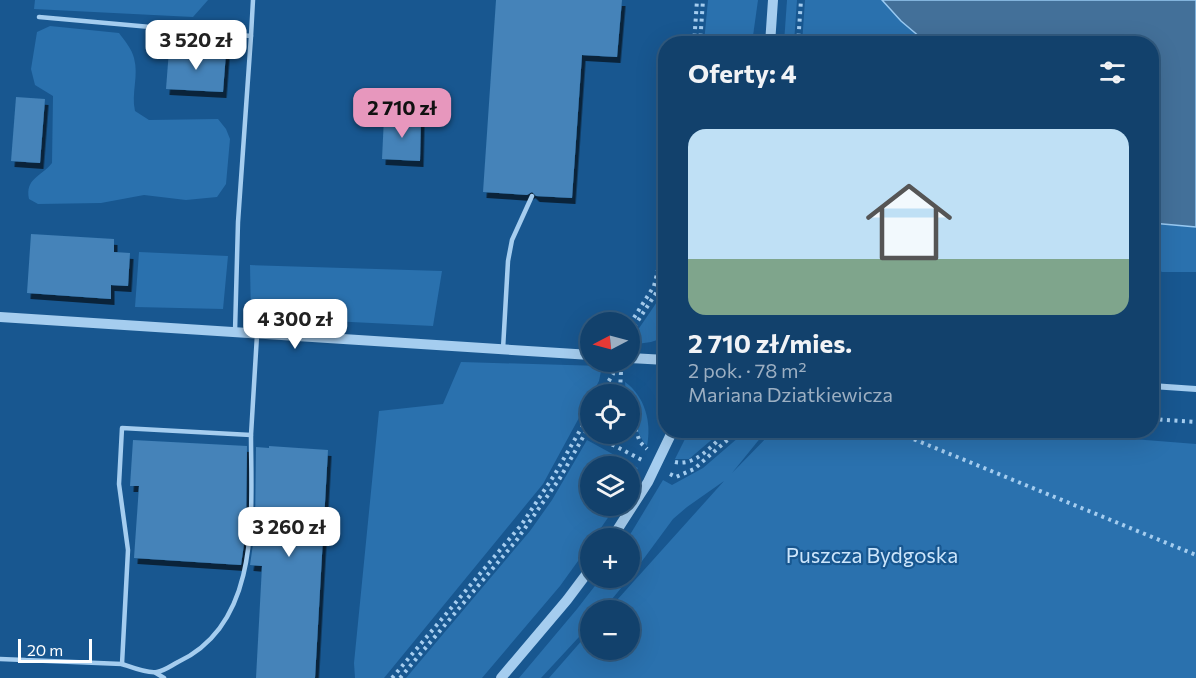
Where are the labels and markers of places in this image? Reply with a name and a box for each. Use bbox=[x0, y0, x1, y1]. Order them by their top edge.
pin: 3 520 zł bbox=[134, 20, 258, 71]
pin: 2 710 zł bbox=[340, 88, 464, 139]
pin: 4 300 zł bbox=[233, 299, 357, 350]
pin: 3 260 zł bbox=[227, 507, 351, 558]

